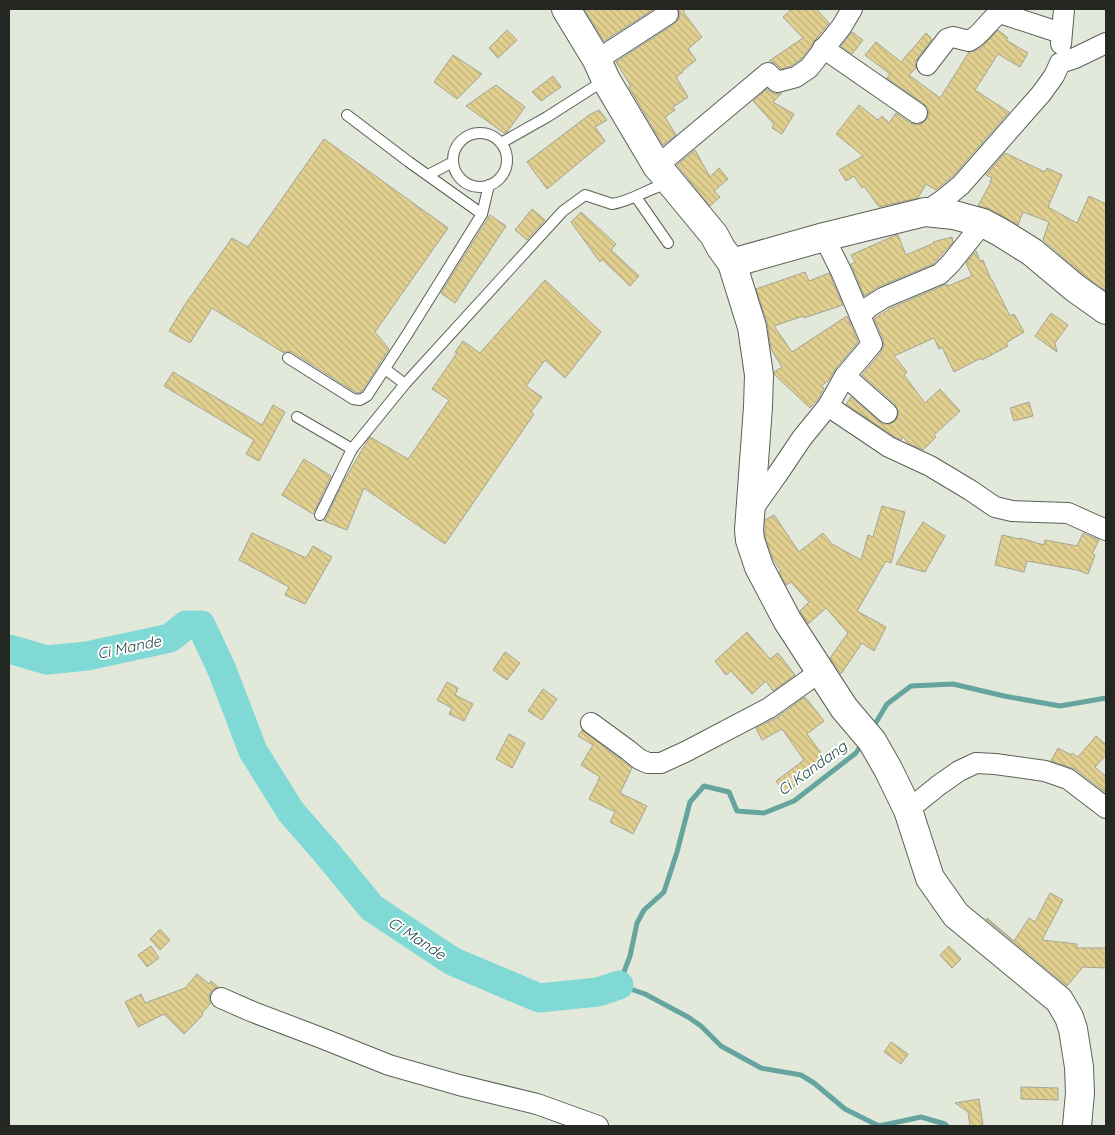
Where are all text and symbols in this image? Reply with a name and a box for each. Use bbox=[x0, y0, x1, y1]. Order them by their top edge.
water label: Ci Mande bbox=[95, 631, 163, 663]
water label: Ci Kandang bbox=[774, 735, 852, 800]
water label: Ci Mande bbox=[385, 912, 450, 964]

